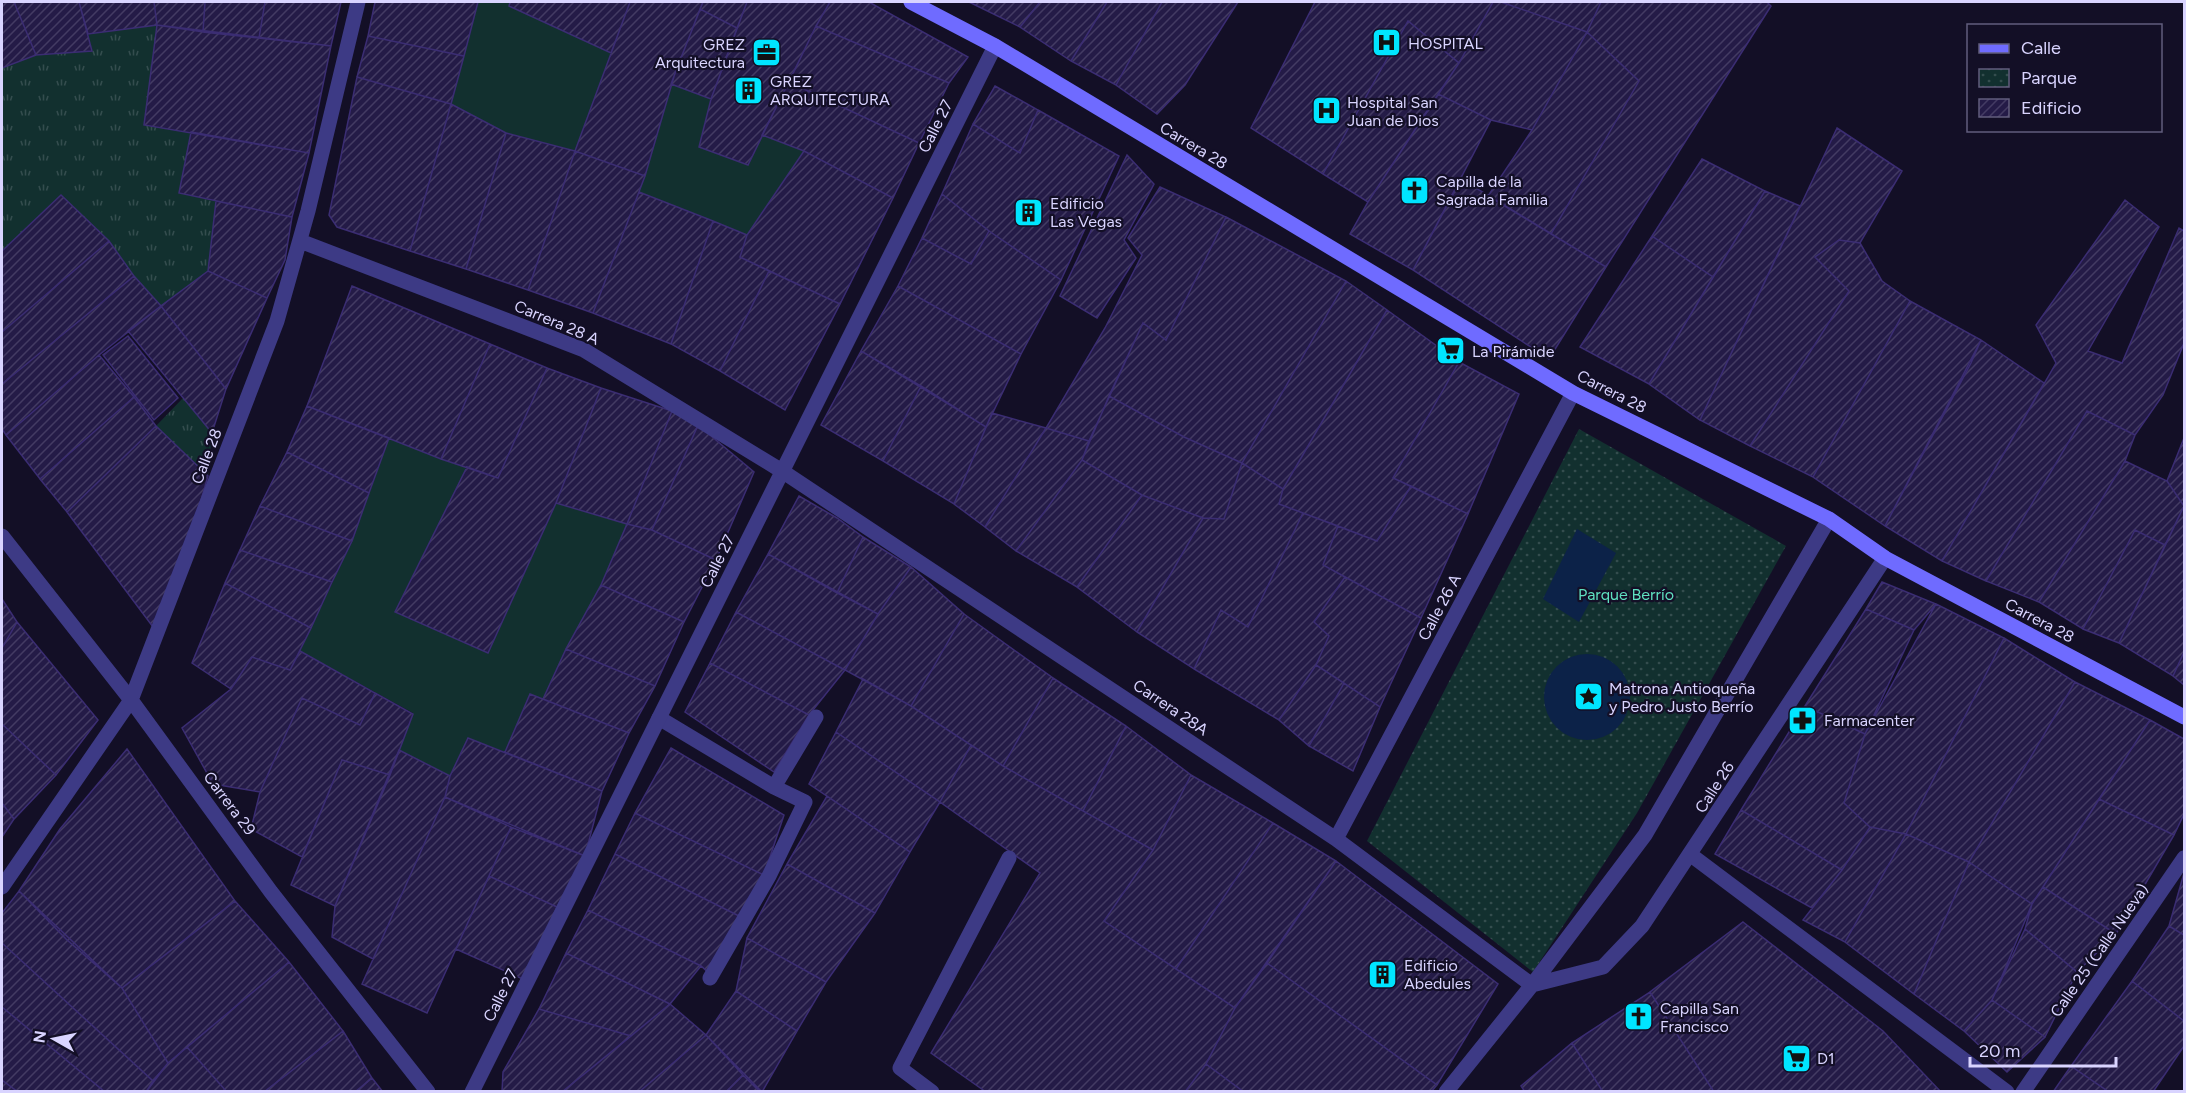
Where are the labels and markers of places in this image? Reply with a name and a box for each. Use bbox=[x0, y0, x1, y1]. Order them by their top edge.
hospital icon: HOSPITAL bbox=[1371, 27, 1403, 59]
place label: HOSPITAL bbox=[1408, 34, 1483, 53]
place label: GREZ Arquitectura bbox=[655, 35, 745, 72]
office icon: GREZ Arquitectura bbox=[750, 37, 782, 69]
place label: GREZ ARQUITECTURA bbox=[770, 72, 890, 109]
building icon: GREZ ARQUITECTURA bbox=[733, 74, 765, 106]
place label: Hospital San Juan de Dios bbox=[1347, 93, 1439, 130]
hospital icon: Hospital San Juan de Dios bbox=[1310, 95, 1342, 127]
place label: Capilla de la Sagrada Familia bbox=[1436, 172, 1548, 209]
church icon: Capilla de la Sagrada Familia bbox=[1399, 174, 1431, 206]
place label: Edificio Las Vegas bbox=[1050, 194, 1122, 231]
building icon: Edificio Las Vegas bbox=[1013, 196, 1045, 228]
supermarket icon: La Pirámide bbox=[1435, 335, 1467, 367]
place label: La Pirámide bbox=[1472, 342, 1555, 361]
place label: Matrona Antioqueña y Pedro Justo Berrío bbox=[1609, 679, 1755, 716]
place icon: Matrona Antioqueña y Pedro Justo Berrío bbox=[1572, 681, 1604, 713]
pharmacy icon: Farmacenter bbox=[1787, 704, 1819, 736]
place label: Farmacenter bbox=[1824, 711, 1915, 730]
place label: Edificio Abedules bbox=[1404, 956, 1471, 993]
building icon: Edificio Abedules bbox=[1367, 958, 1399, 990]
place label: Capilla San Francisco bbox=[1660, 999, 1739, 1036]
church icon: Capilla San Francisco bbox=[1623, 1001, 1655, 1033]
supermarket icon: D1 bbox=[1780, 1042, 1812, 1074]
place label: D1 bbox=[1817, 1049, 1835, 1068]

